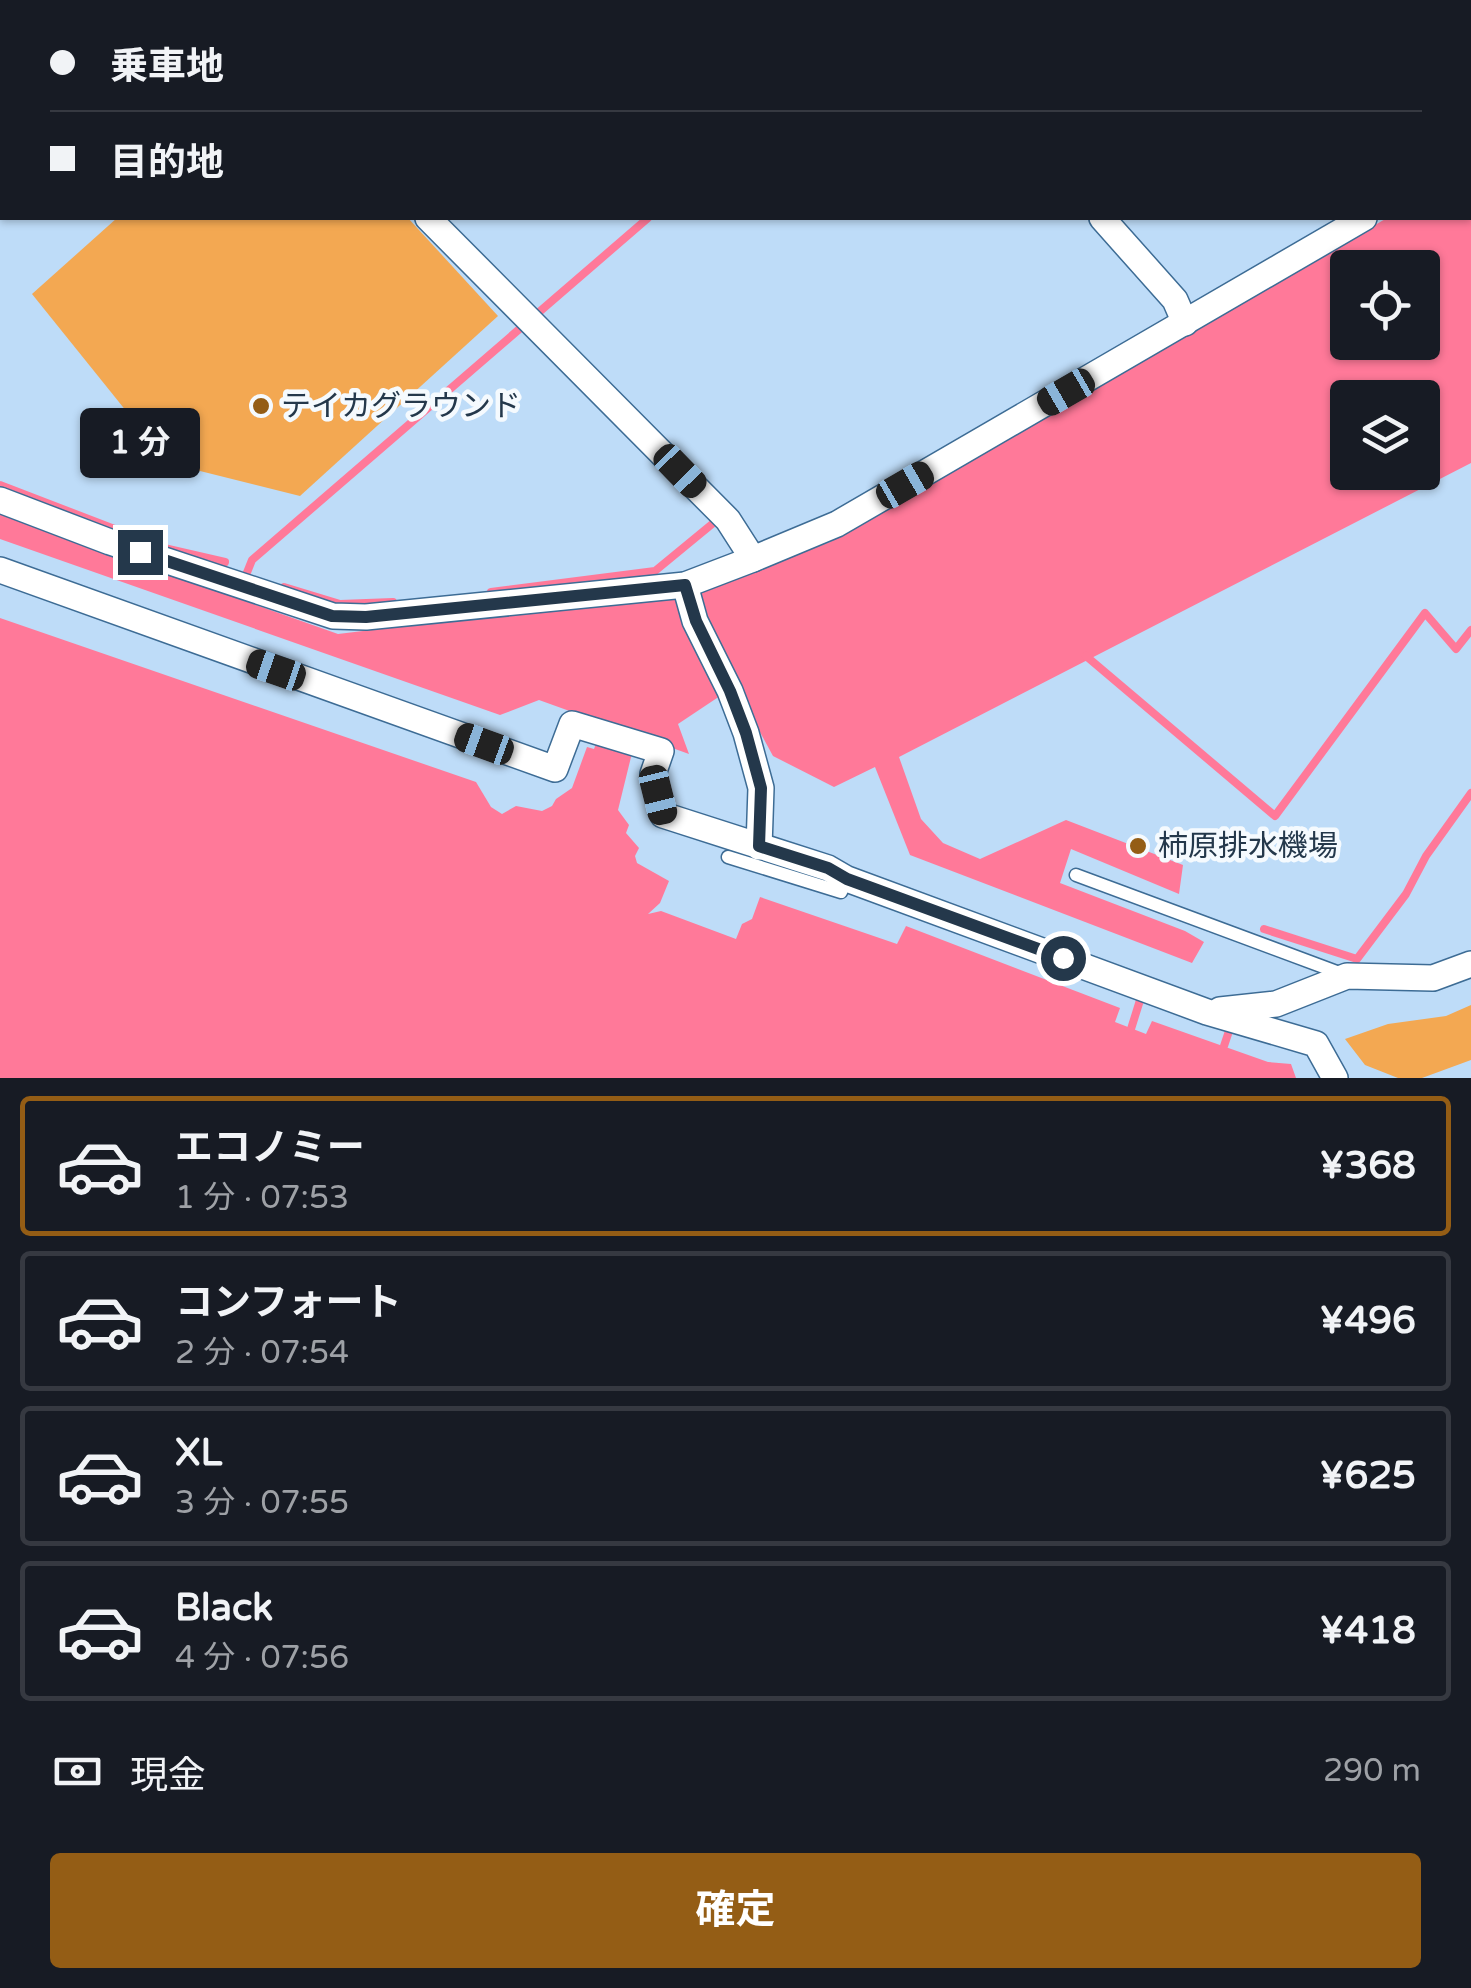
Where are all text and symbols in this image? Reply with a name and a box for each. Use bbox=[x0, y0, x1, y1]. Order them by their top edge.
text: 乗車地 bbox=[110, 44, 224, 90]
text: 目的地 bbox=[110, 140, 224, 186]
map controls bbox=[1330, 250, 1440, 490]
button: locate bbox=[1330, 250, 1440, 360]
car bbox=[1033, 364, 1099, 420]
button: layers bbox=[1330, 380, 1440, 490]
place label: テイカグラウンド bbox=[281, 388, 521, 425]
marker: テイカグラウンド bbox=[250, 395, 272, 417]
callout: 1 分 bbox=[80, 407, 200, 477]
text: 1 分 bbox=[110, 424, 170, 462]
car bbox=[648, 439, 712, 503]
car bbox=[872, 457, 938, 513]
route end bbox=[118, 530, 163, 575]
car bbox=[243, 646, 309, 694]
car bbox=[451, 720, 517, 768]
car bbox=[636, 762, 680, 828]
place label: 柿原排水機場 bbox=[1158, 828, 1338, 865]
marker: 柿原排水機場 bbox=[1127, 835, 1149, 857]
route start bbox=[1041, 936, 1086, 981]
icon: car bbox=[55, 1121, 145, 1211]
text: エコノミー bbox=[175, 1125, 365, 1171]
text: ¥368 bbox=[1319, 1143, 1416, 1189]
text: 1 分 · 07:53 bbox=[175, 1179, 349, 1217]
icon: car bbox=[55, 1276, 145, 1366]
text: コンフォート bbox=[175, 1280, 402, 1326]
text: ¥496 bbox=[1319, 1298, 1416, 1344]
text: 2 分 · 07:54 bbox=[175, 1334, 349, 1372]
text: XL bbox=[175, 1430, 222, 1476]
icon: car bbox=[55, 1431, 145, 1521]
text: ¥625 bbox=[1319, 1453, 1416, 1499]
text: 3 分 · 07:55 bbox=[175, 1484, 349, 1522]
text: Black bbox=[175, 1585, 273, 1631]
icon: car bbox=[55, 1586, 145, 1676]
text: ¥418 bbox=[1319, 1608, 1416, 1654]
text: 4 分 · 07:56 bbox=[175, 1639, 349, 1677]
icon: cash bbox=[50, 1744, 105, 1799]
text: 290 m bbox=[1323, 1752, 1421, 1790]
text: 現金 bbox=[130, 1753, 206, 1799]
button: 確定 bbox=[50, 1853, 1421, 1968]

